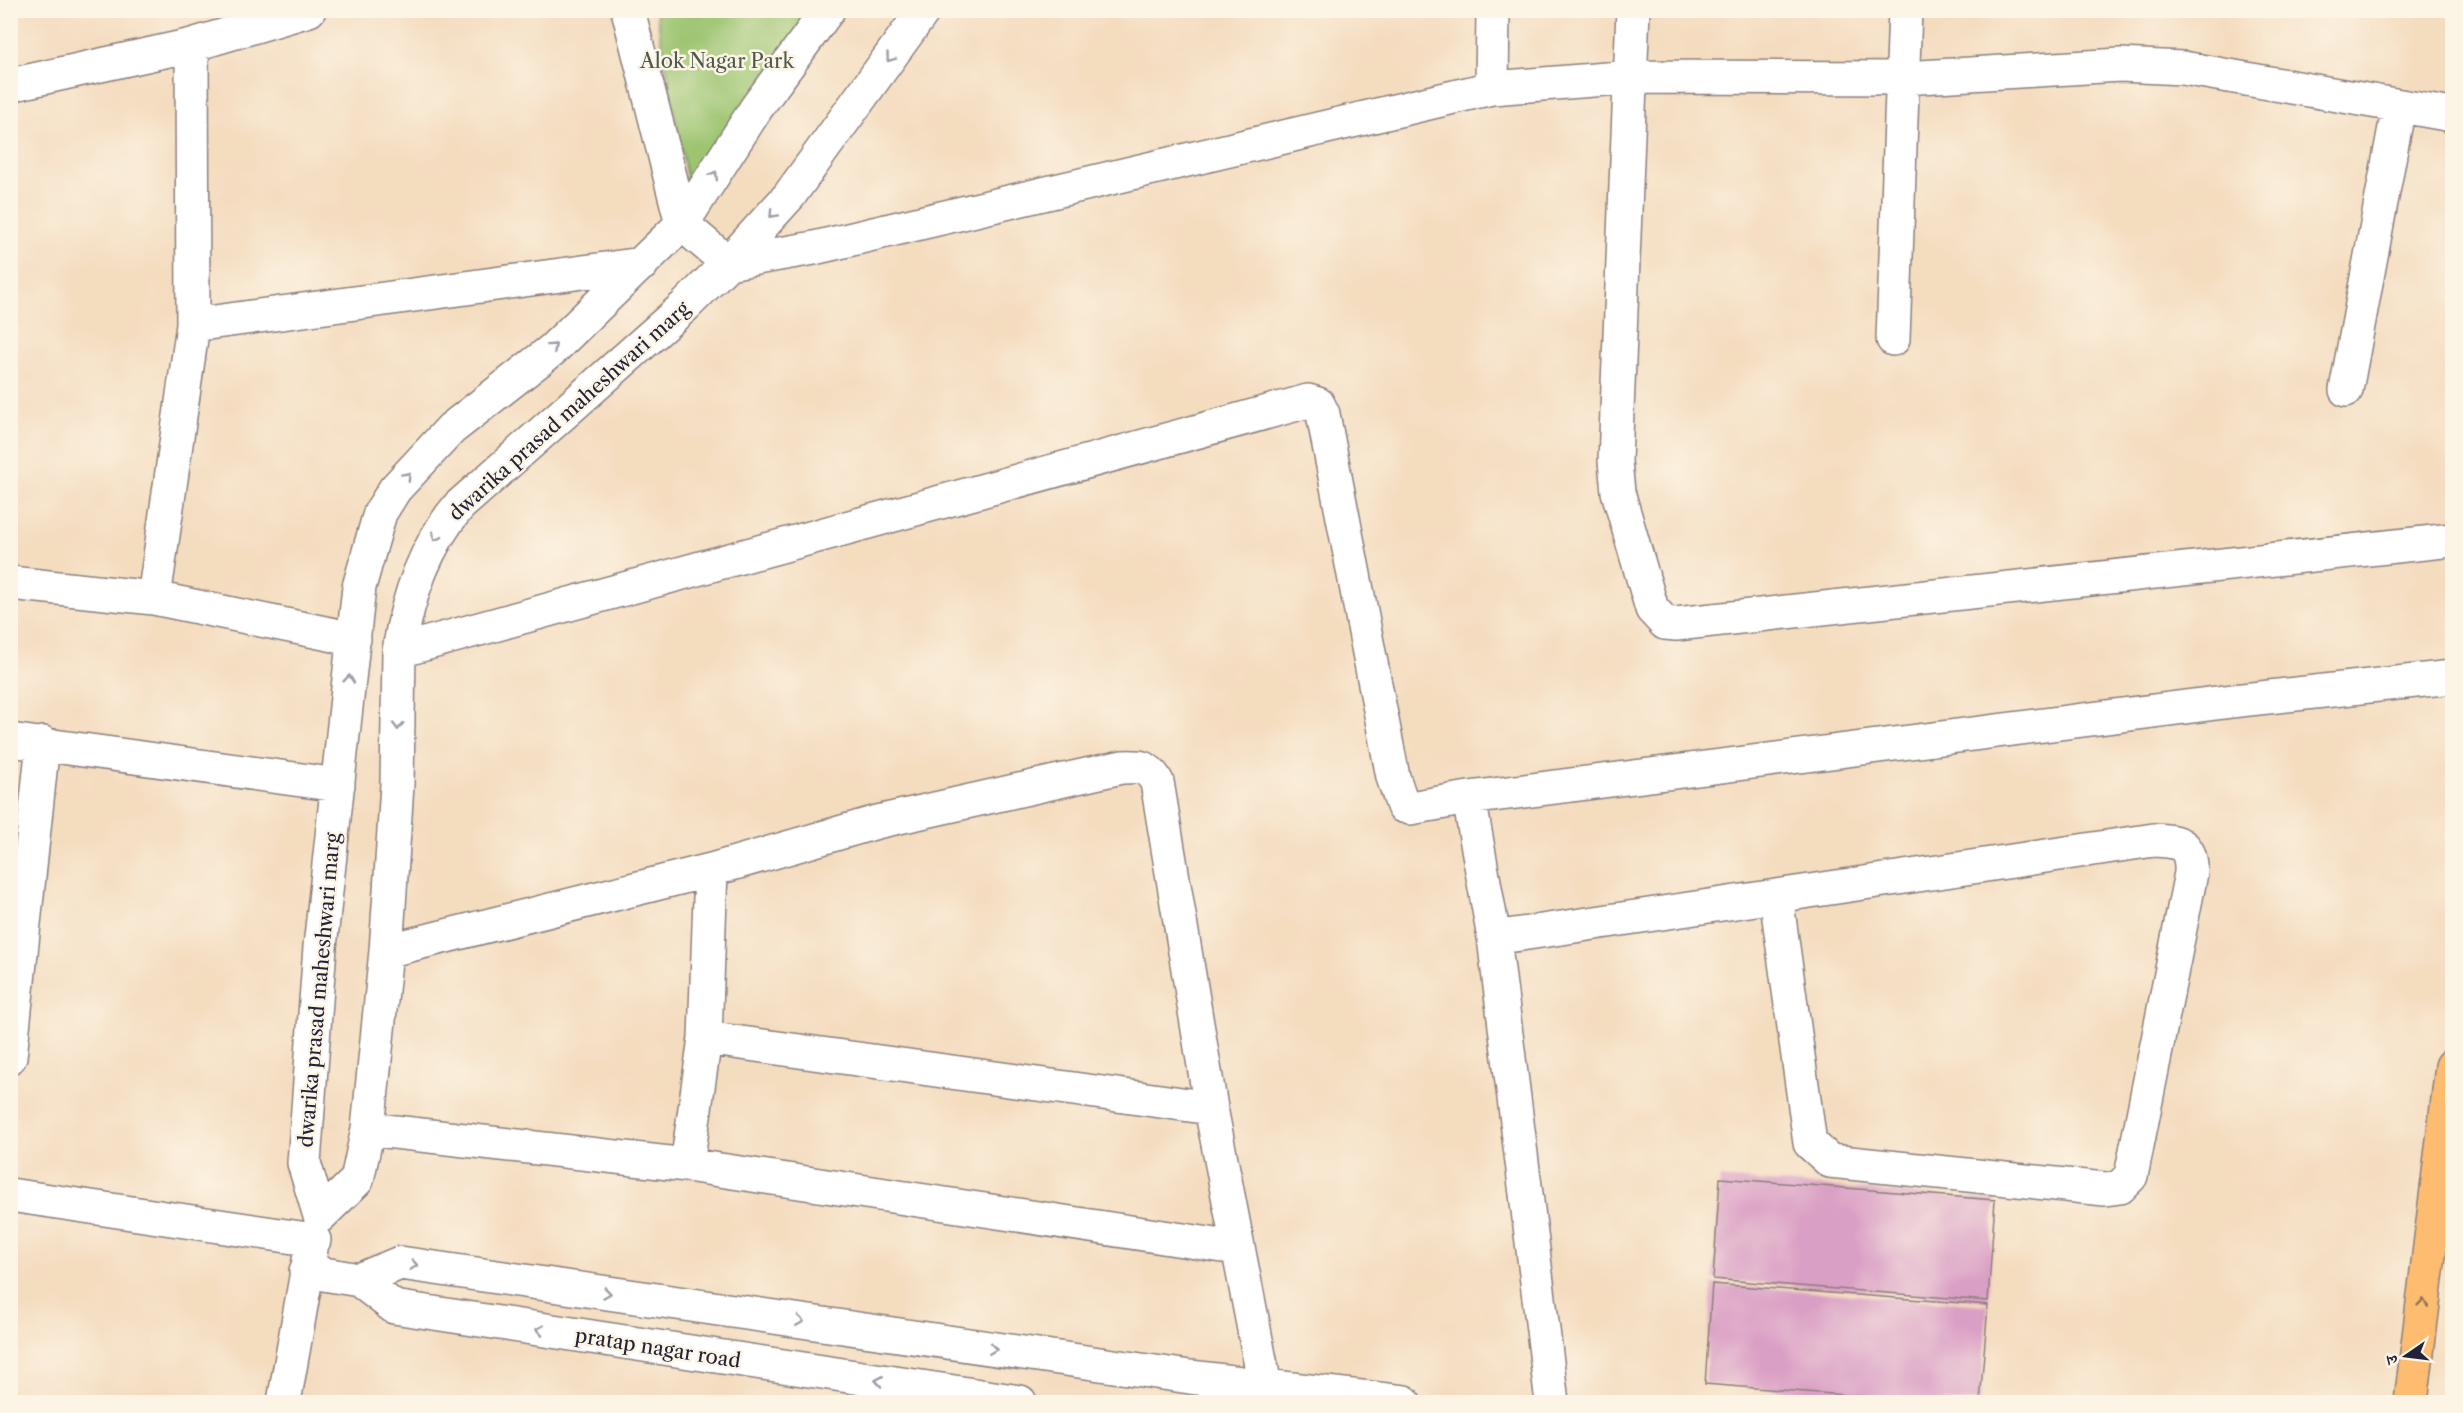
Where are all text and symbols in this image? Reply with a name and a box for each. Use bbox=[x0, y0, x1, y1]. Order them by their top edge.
park label: Alok Nagar Park bbox=[639, 49, 795, 73]
one-way arrow bbox=[886, 51, 897, 62]
one-way arrow bbox=[706, 171, 718, 181]
one-way arrow bbox=[769, 206, 780, 217]
street label: dwarika prasad maheshwari marg bbox=[444, 296, 695, 526]
one-way arrow bbox=[547, 343, 557, 354]
one-way arrow bbox=[400, 472, 411, 482]
one-way arrow bbox=[432, 531, 444, 541]
one-way arrow bbox=[342, 674, 355, 684]
one-way arrow bbox=[391, 721, 404, 730]
street label: dwarika prasad maheshwari marg bbox=[293, 831, 345, 1148]
one-way arrow bbox=[409, 1259, 418, 1271]
one-way arrow bbox=[602, 1287, 611, 1299]
one-way arrow bbox=[2417, 1298, 2429, 1307]
one-way arrow bbox=[795, 1314, 804, 1326]
street label: pratap nagar road bbox=[574, 1323, 742, 1373]
one-way arrow bbox=[536, 1324, 545, 1336]
north arrow bbox=[2376, 1326, 2436, 1386]
one-way arrow bbox=[988, 1342, 997, 1354]
text: उ bbox=[2380, 1351, 2402, 1367]
one-way arrow bbox=[874, 1376, 883, 1388]

